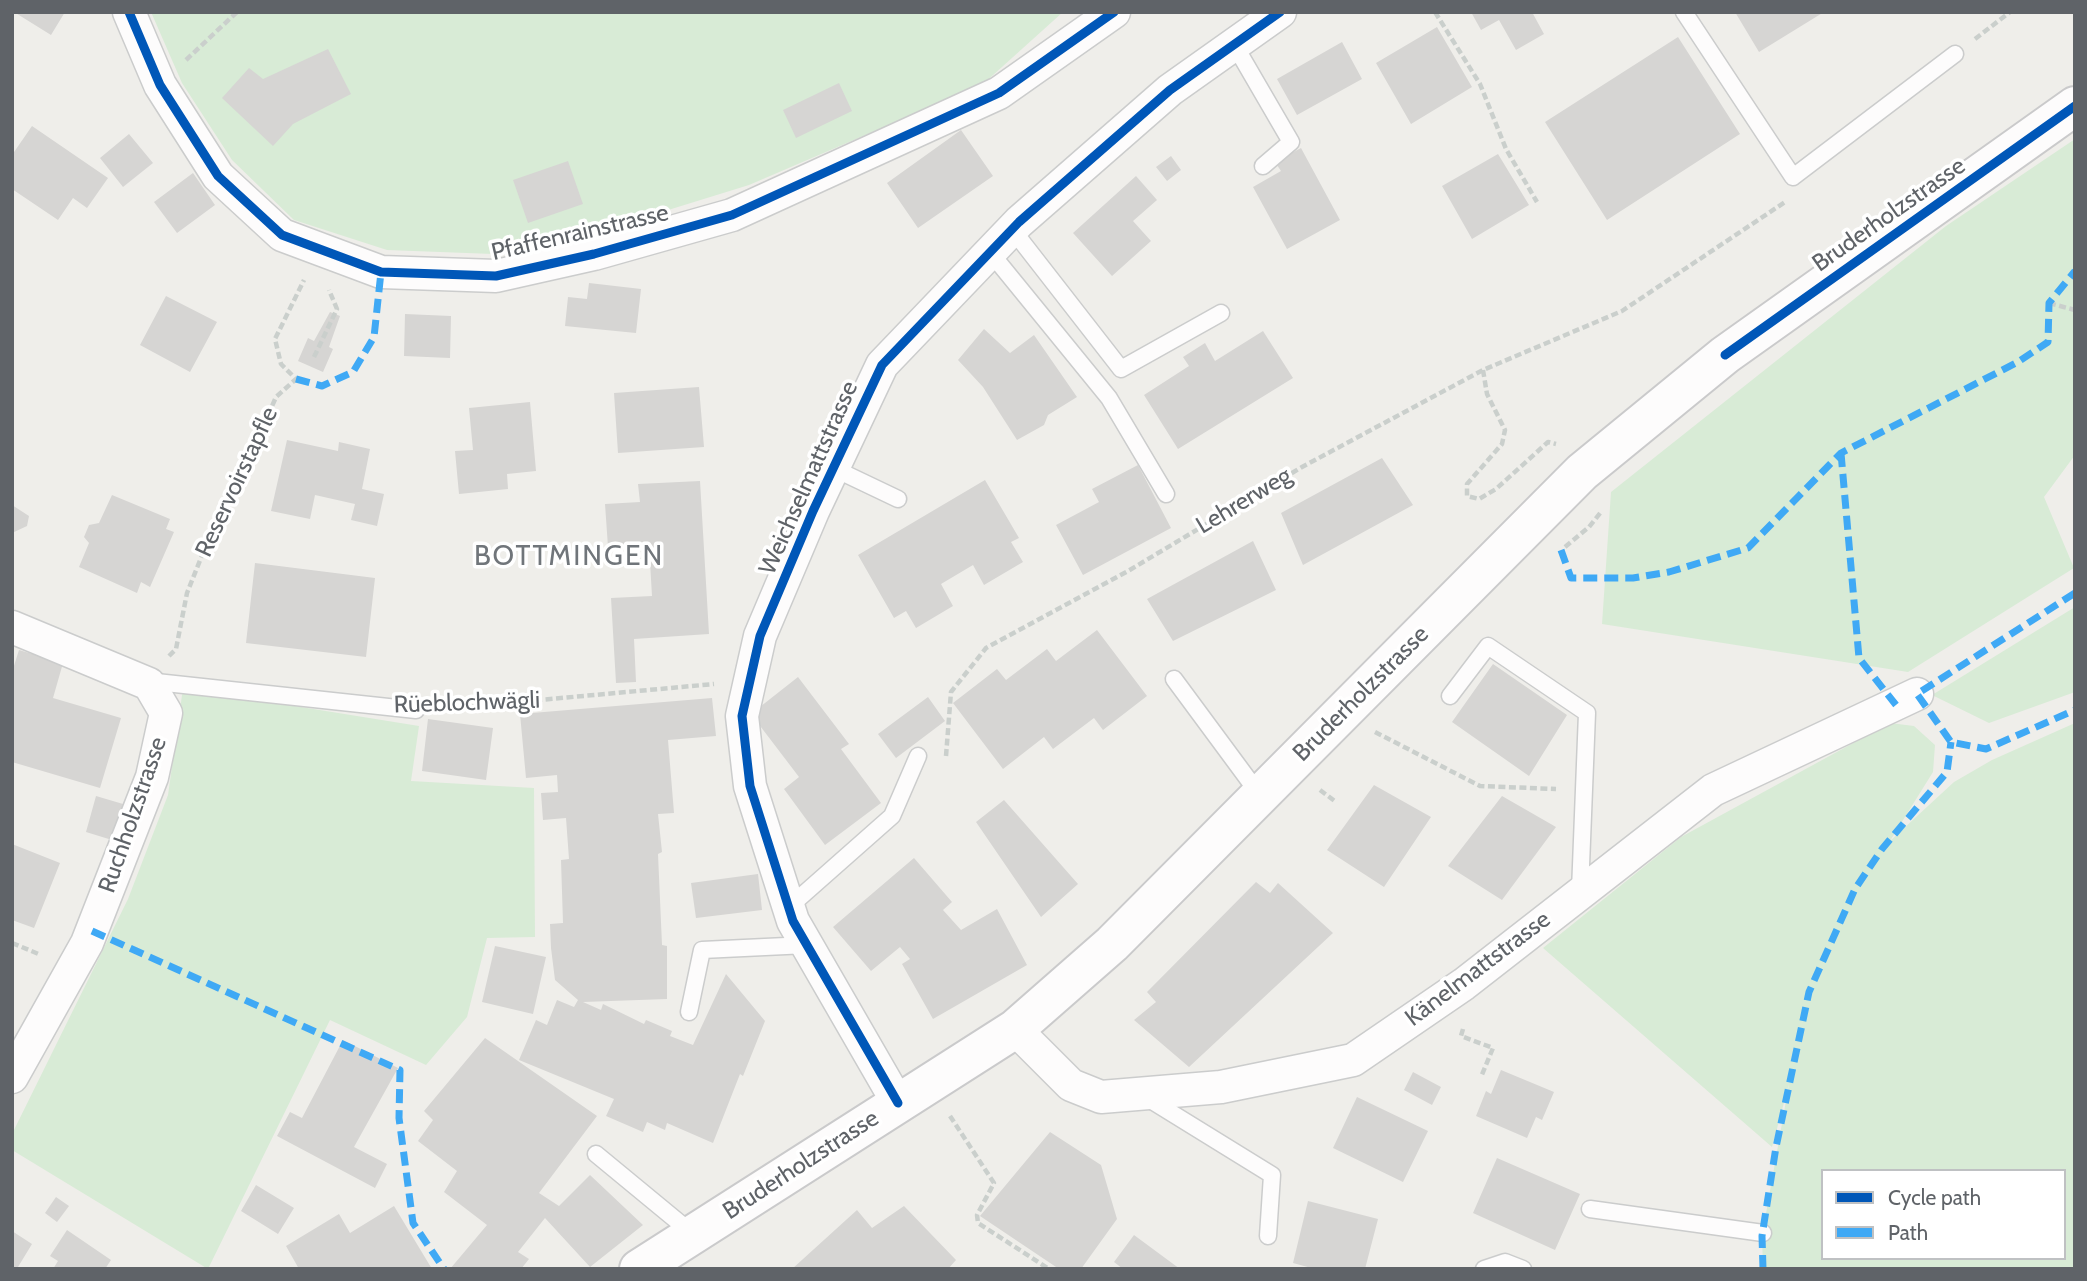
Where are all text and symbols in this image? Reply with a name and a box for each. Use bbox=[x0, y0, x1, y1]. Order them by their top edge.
street label: Bruderholzstrasse bbox=[1807, 152, 1971, 278]
street label: Pfaffenrainstrasse bbox=[489, 199, 671, 267]
street label: Weichselmattstrasse bbox=[753, 377, 865, 579]
street label: Reservoirstapfle bbox=[190, 402, 284, 562]
street label: Lehrerweg bbox=[1191, 461, 1297, 541]
district label: BOTTMINGEN bbox=[475, 540, 663, 574]
street label: Bruderholzstrasse bbox=[1287, 620, 1435, 768]
street label: Rüeblochwägli bbox=[393, 686, 541, 720]
street label: Ruchholzstrasse bbox=[93, 733, 173, 897]
street label: Känelmattstrasse bbox=[1400, 905, 1556, 1033]
street label: Bruderholzstrasse bbox=[718, 1104, 884, 1226]
legend bbox=[1821, 1169, 2066, 1260]
text: Cycle path bbox=[1888, 1185, 1981, 1210]
text: Path bbox=[1888, 1220, 1928, 1245]

